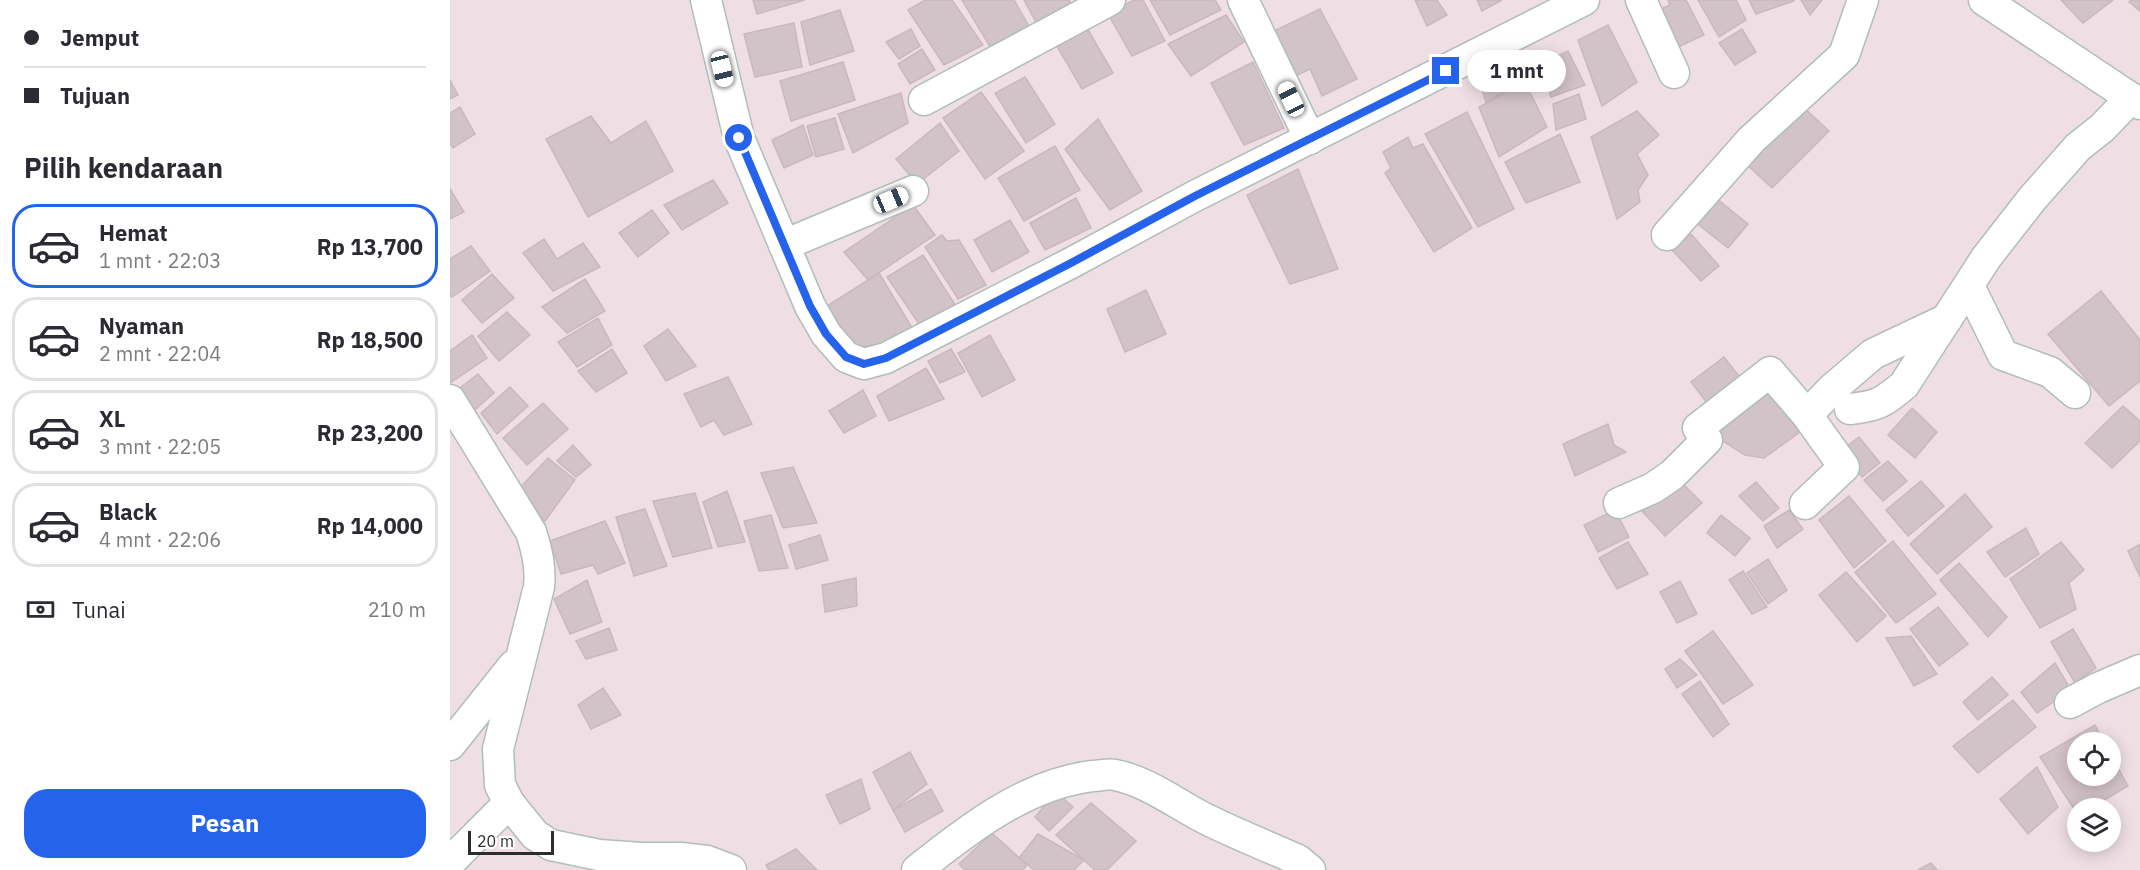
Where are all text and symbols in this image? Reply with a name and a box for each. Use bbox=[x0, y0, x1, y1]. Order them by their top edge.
text: Jemput bbox=[60, 23, 139, 52]
car bbox=[709, 49, 735, 89]
callout: 1 mnt bbox=[1467, 50, 1566, 92]
route end bbox=[1432, 57, 1459, 84]
text: 1 mnt bbox=[1489, 57, 1544, 84]
car bbox=[1275, 79, 1307, 119]
text: Tujuan bbox=[60, 81, 130, 110]
route start bbox=[725, 124, 752, 151]
text: Pilih kendaraan bbox=[24, 150, 223, 185]
car bbox=[871, 185, 911, 215]
text: Hemat bbox=[99, 218, 168, 247]
icon: car bbox=[27, 219, 81, 273]
text: Rp 13,700 bbox=[317, 232, 423, 261]
text: 1 mnt · 22:03 bbox=[99, 247, 221, 274]
text: Nyaman bbox=[99, 311, 184, 340]
icon: car bbox=[27, 312, 81, 366]
text: Rp 18,500 bbox=[317, 325, 423, 354]
text: 2 mnt · 22:04 bbox=[99, 340, 221, 367]
text: XL bbox=[99, 404, 125, 433]
icon: car bbox=[27, 405, 81, 459]
text: Rp 23,200 bbox=[317, 418, 423, 447]
text: 3 mnt · 22:05 bbox=[99, 433, 221, 460]
text: Black bbox=[99, 497, 157, 526]
icon: car bbox=[27, 498, 81, 552]
text: Rp 14,000 bbox=[317, 511, 423, 540]
text: 4 mnt · 22:06 bbox=[99, 526, 221, 553]
icon: cash bbox=[24, 593, 57, 626]
text: Tunai bbox=[72, 595, 126, 624]
text: 210 m bbox=[368, 596, 426, 623]
map controls bbox=[2067, 732, 2121, 852]
button: locate bbox=[2067, 732, 2121, 786]
button: Pesan bbox=[24, 789, 426, 858]
button: layers bbox=[2067, 798, 2121, 852]
scale bar bbox=[468, 828, 554, 856]
text: 20 m bbox=[477, 831, 514, 851]

